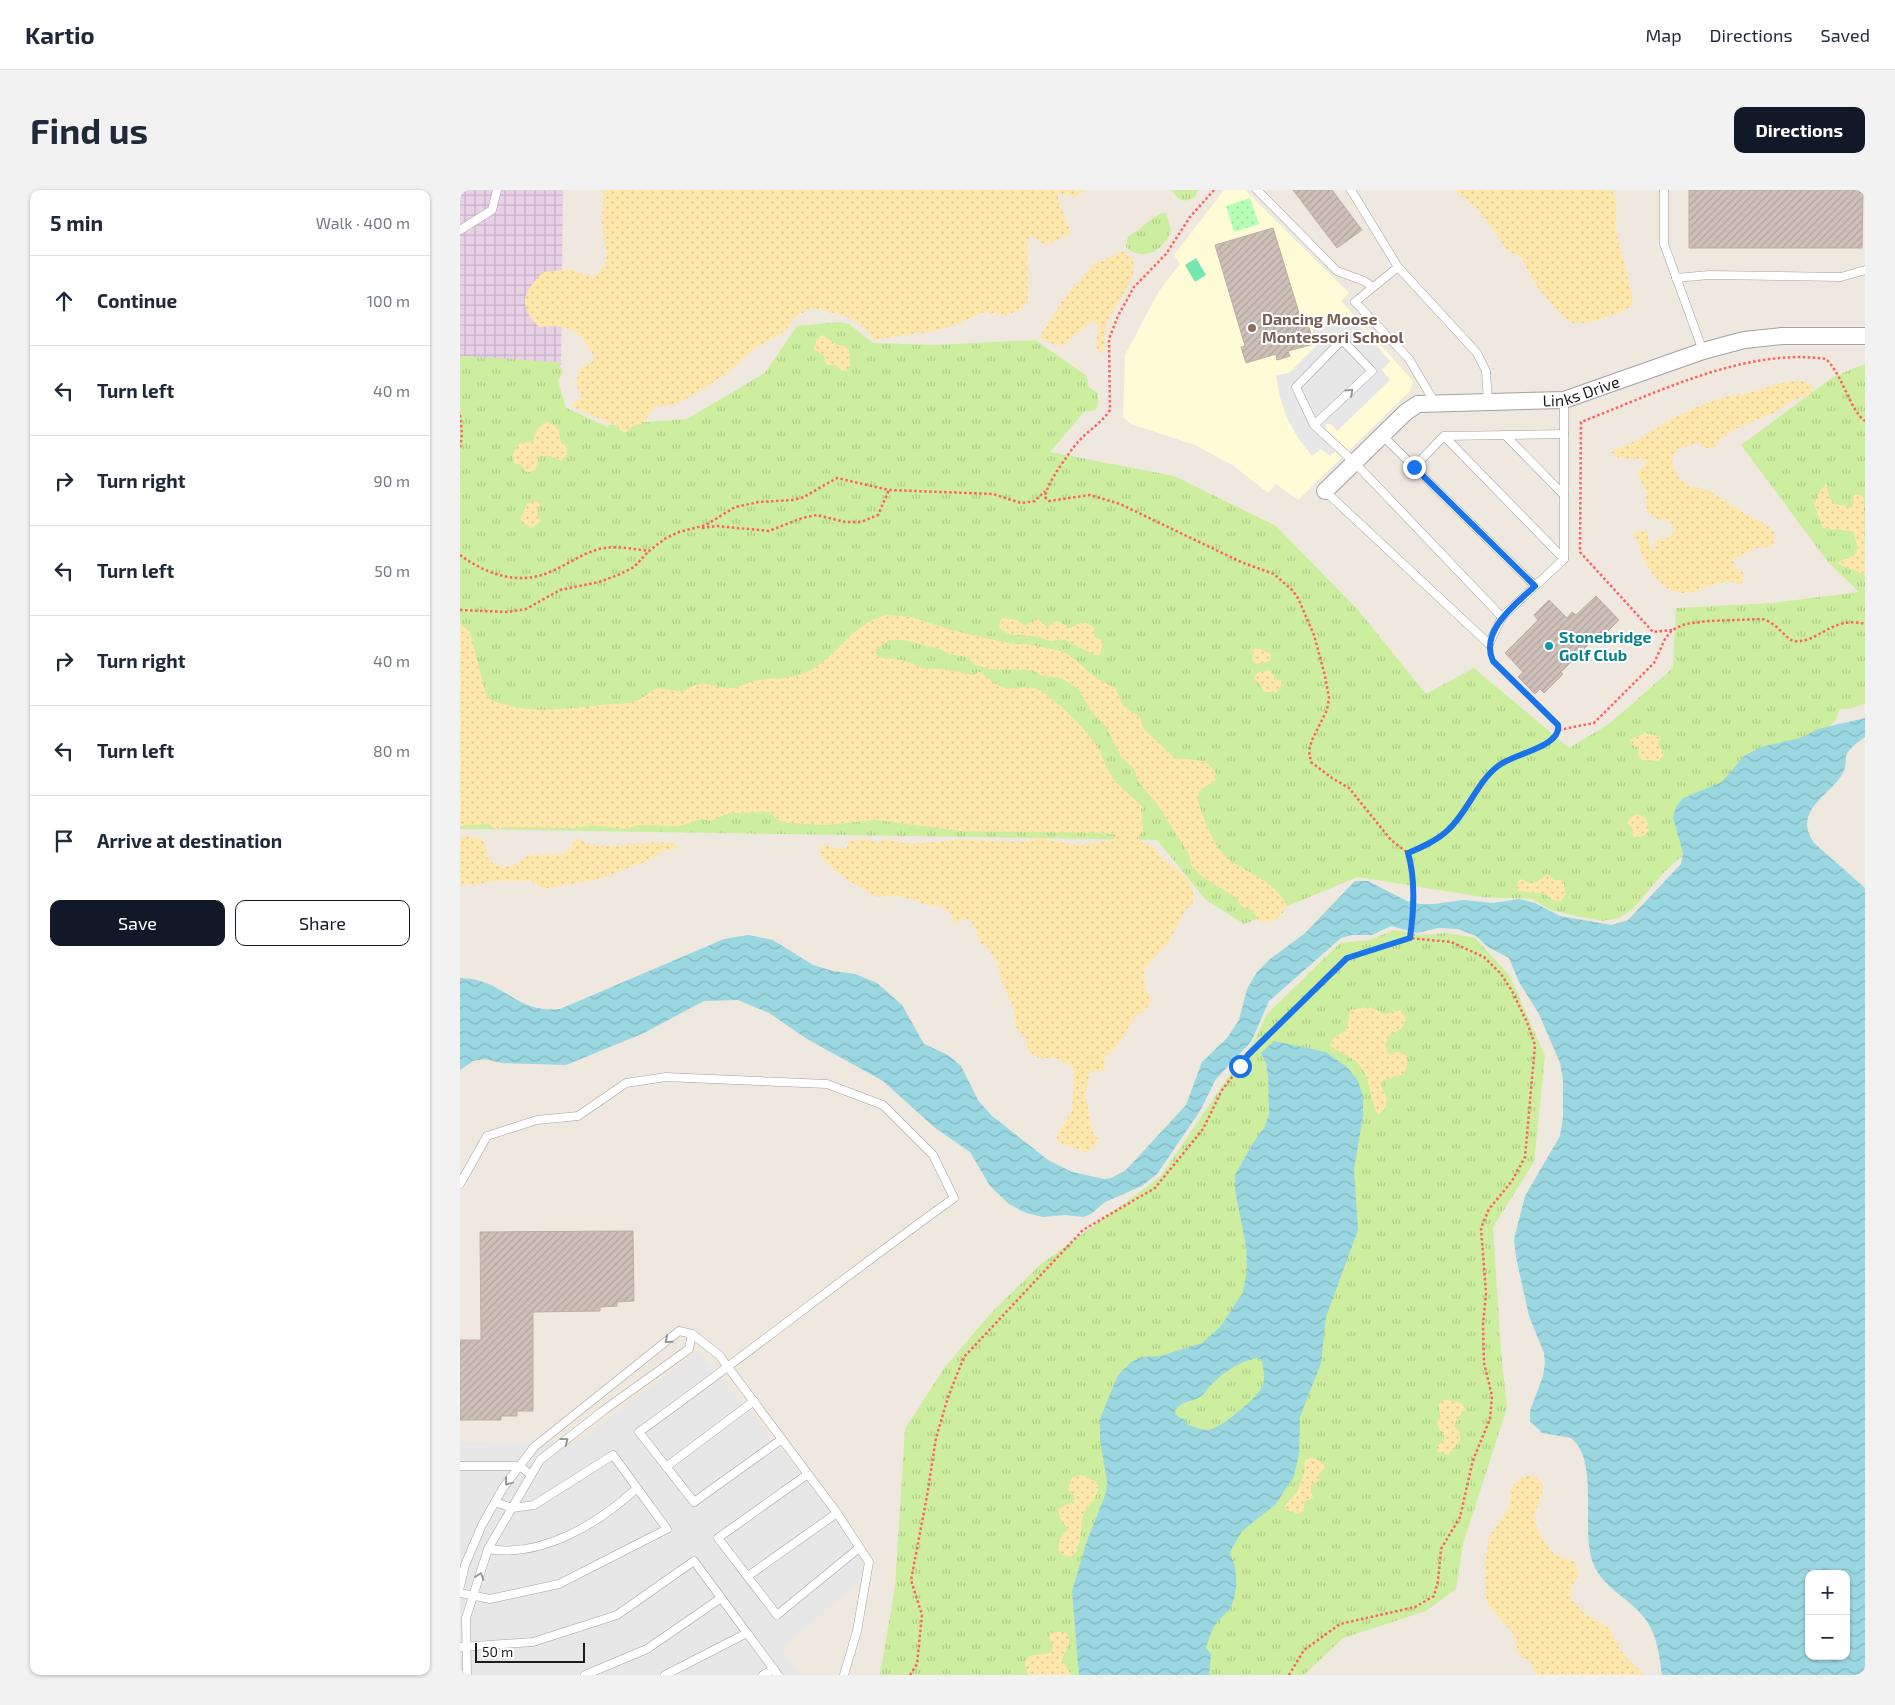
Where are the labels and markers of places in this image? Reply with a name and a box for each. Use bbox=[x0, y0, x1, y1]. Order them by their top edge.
place label: Dancing Moose Montessori School bbox=[1262, 309, 1404, 346]
marker: Dancing Moose Montessori School bbox=[1246, 322, 1258, 334]
place label: Stonebridge Golf Club bbox=[1559, 627, 1652, 664]
marker: Stonebridge Golf Club bbox=[1543, 640, 1555, 652]

